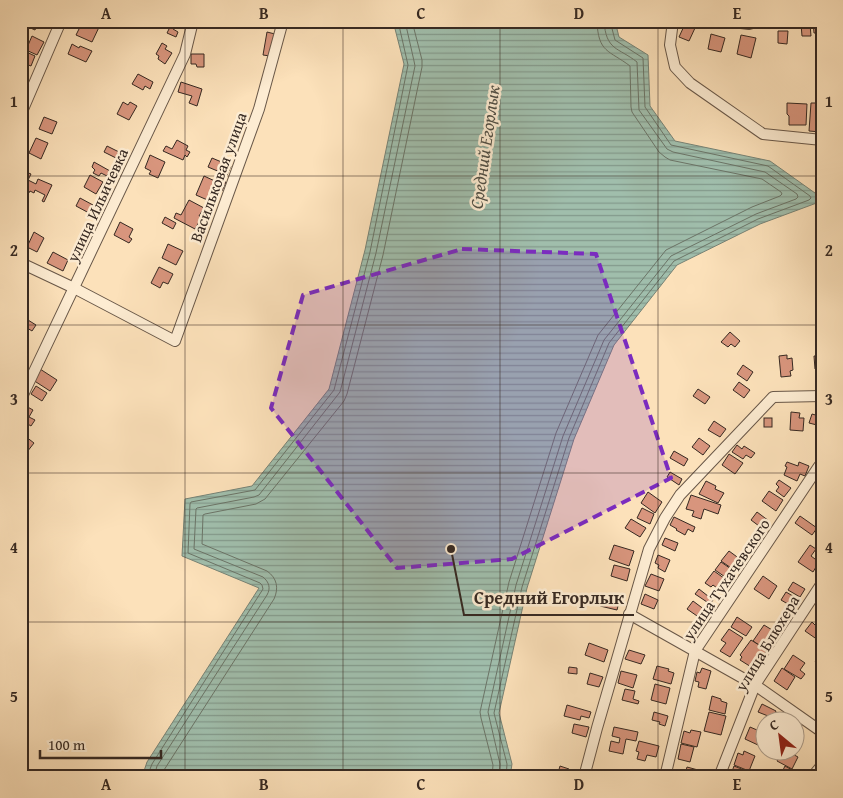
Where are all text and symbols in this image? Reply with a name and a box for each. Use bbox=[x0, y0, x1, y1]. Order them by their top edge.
text: A bbox=[101, 1, 112, 25]
text: B bbox=[259, 1, 269, 25]
text: C bbox=[416, 1, 426, 25]
text: D bbox=[574, 1, 584, 25]
text: E bbox=[733, 1, 742, 25]
water label: Средний Егорлык bbox=[462, 83, 507, 211]
text: 1 bbox=[10, 89, 18, 113]
text: 1 bbox=[825, 89, 833, 113]
street label: Васильковая улица bbox=[183, 108, 253, 245]
street label: улица Ильичевка bbox=[60, 144, 134, 267]
text: 2 bbox=[10, 238, 18, 262]
text: 2 bbox=[825, 238, 833, 262]
text: 3 bbox=[10, 387, 18, 411]
text: 3 bbox=[825, 387, 833, 411]
street label: улица Тухачевского bbox=[676, 513, 776, 645]
text: 4 bbox=[10, 535, 18, 559]
text: 4 bbox=[825, 535, 833, 559]
callout: Средний Егорлык bbox=[464, 582, 634, 615]
text: Средний Егорлык bbox=[474, 584, 625, 611]
street label: улица Блюхера bbox=[728, 590, 805, 696]
text: 5 bbox=[10, 684, 18, 708]
text: 5 bbox=[825, 684, 833, 708]
north arrow bbox=[756, 710, 806, 760]
text: С bbox=[765, 714, 782, 735]
scale bar bbox=[40, 728, 161, 760]
text: 100 m bbox=[48, 734, 86, 755]
text: A bbox=[101, 772, 112, 796]
text: B bbox=[259, 772, 269, 796]
text: C bbox=[416, 772, 426, 796]
text: D bbox=[574, 772, 584, 796]
text: E bbox=[733, 772, 742, 796]

